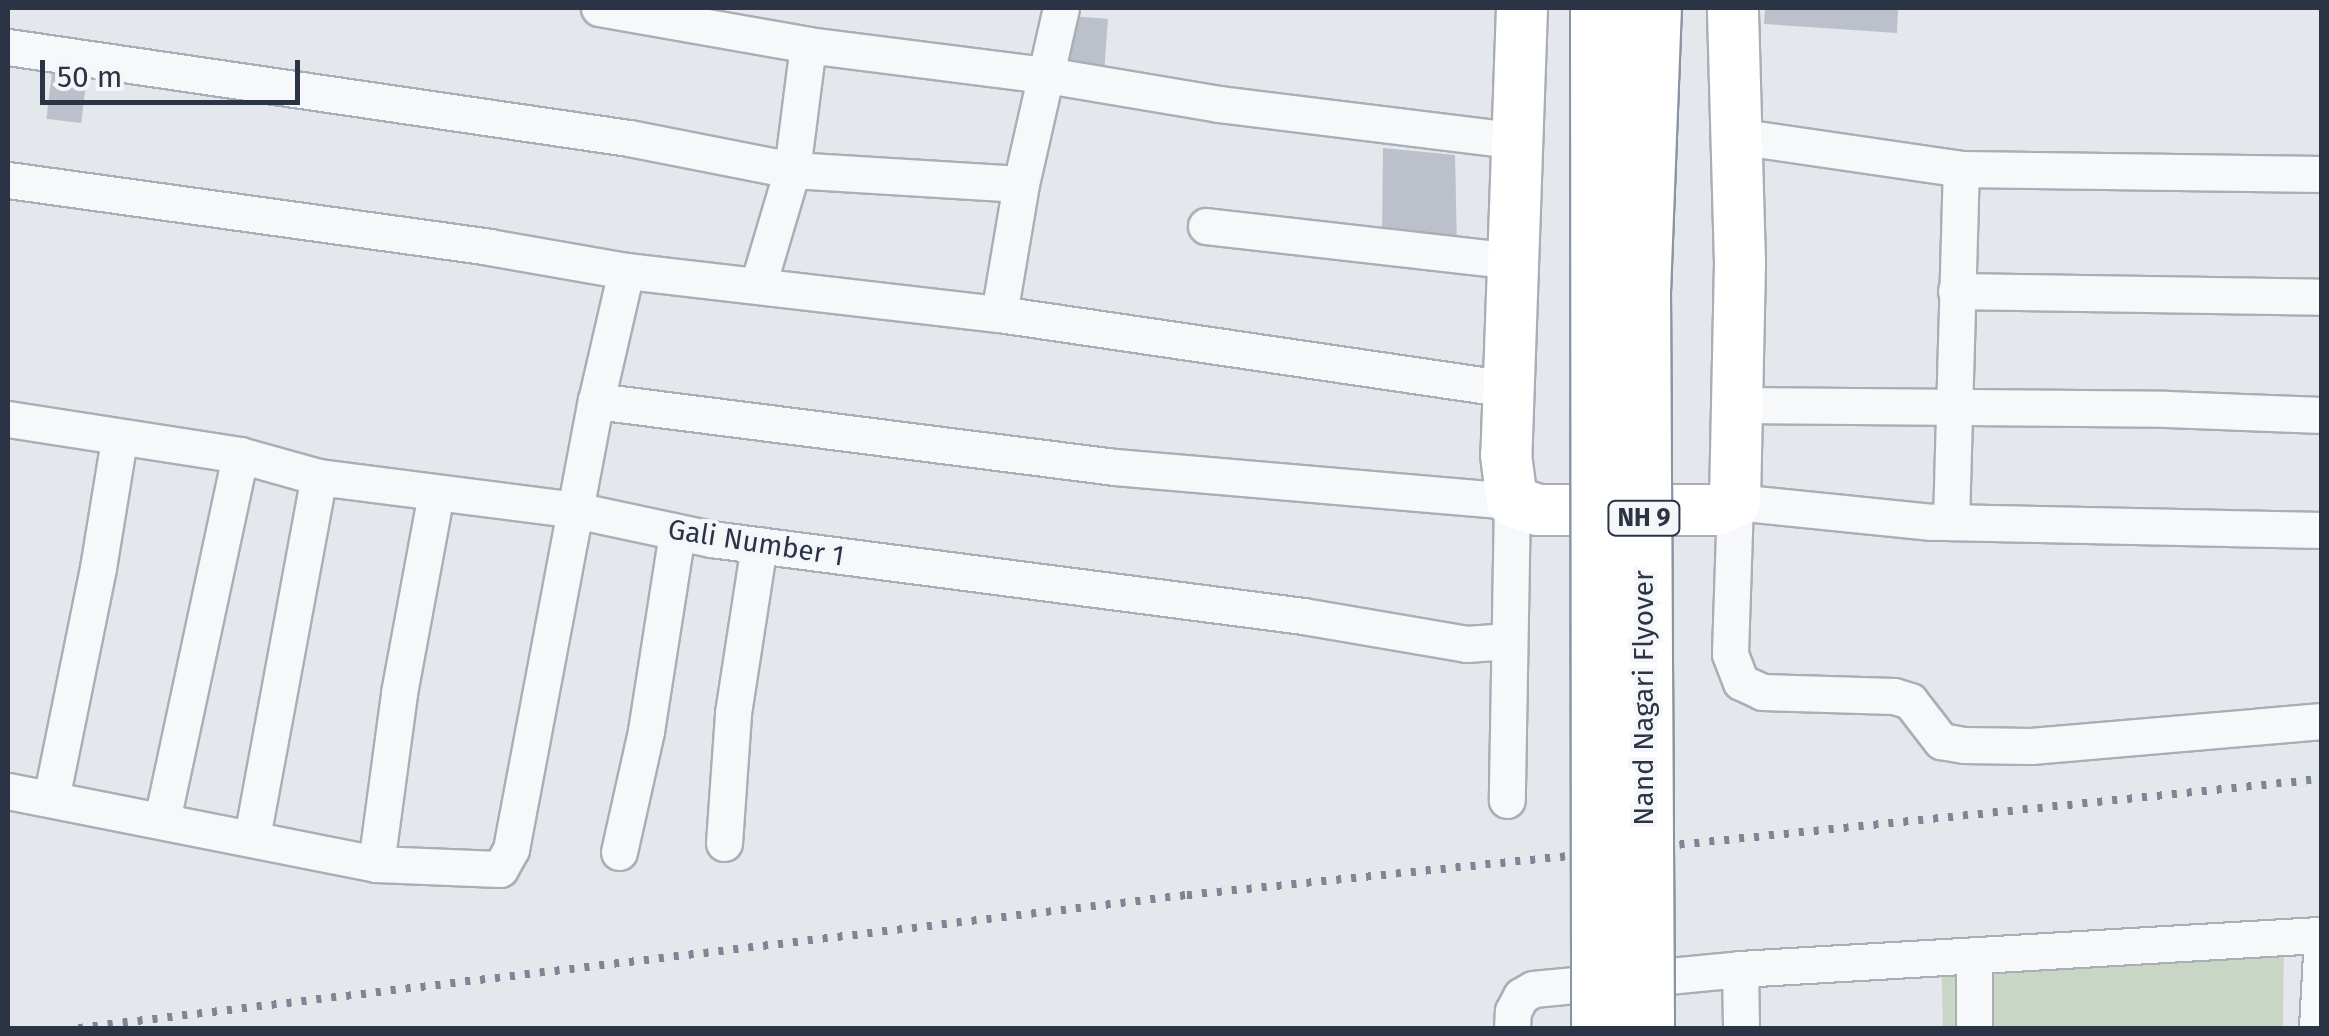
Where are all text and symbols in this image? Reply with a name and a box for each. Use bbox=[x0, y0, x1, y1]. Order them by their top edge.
scale bar bbox=[45, 40, 305, 102]
text: 50 m bbox=[57, 59, 122, 95]
road number: NH 9 bbox=[1606, 498, 1682, 538]
street label: Gali Number 1 bbox=[666, 512, 846, 574]
street label: Nand Nagari Flyover bbox=[1627, 570, 1661, 826]

